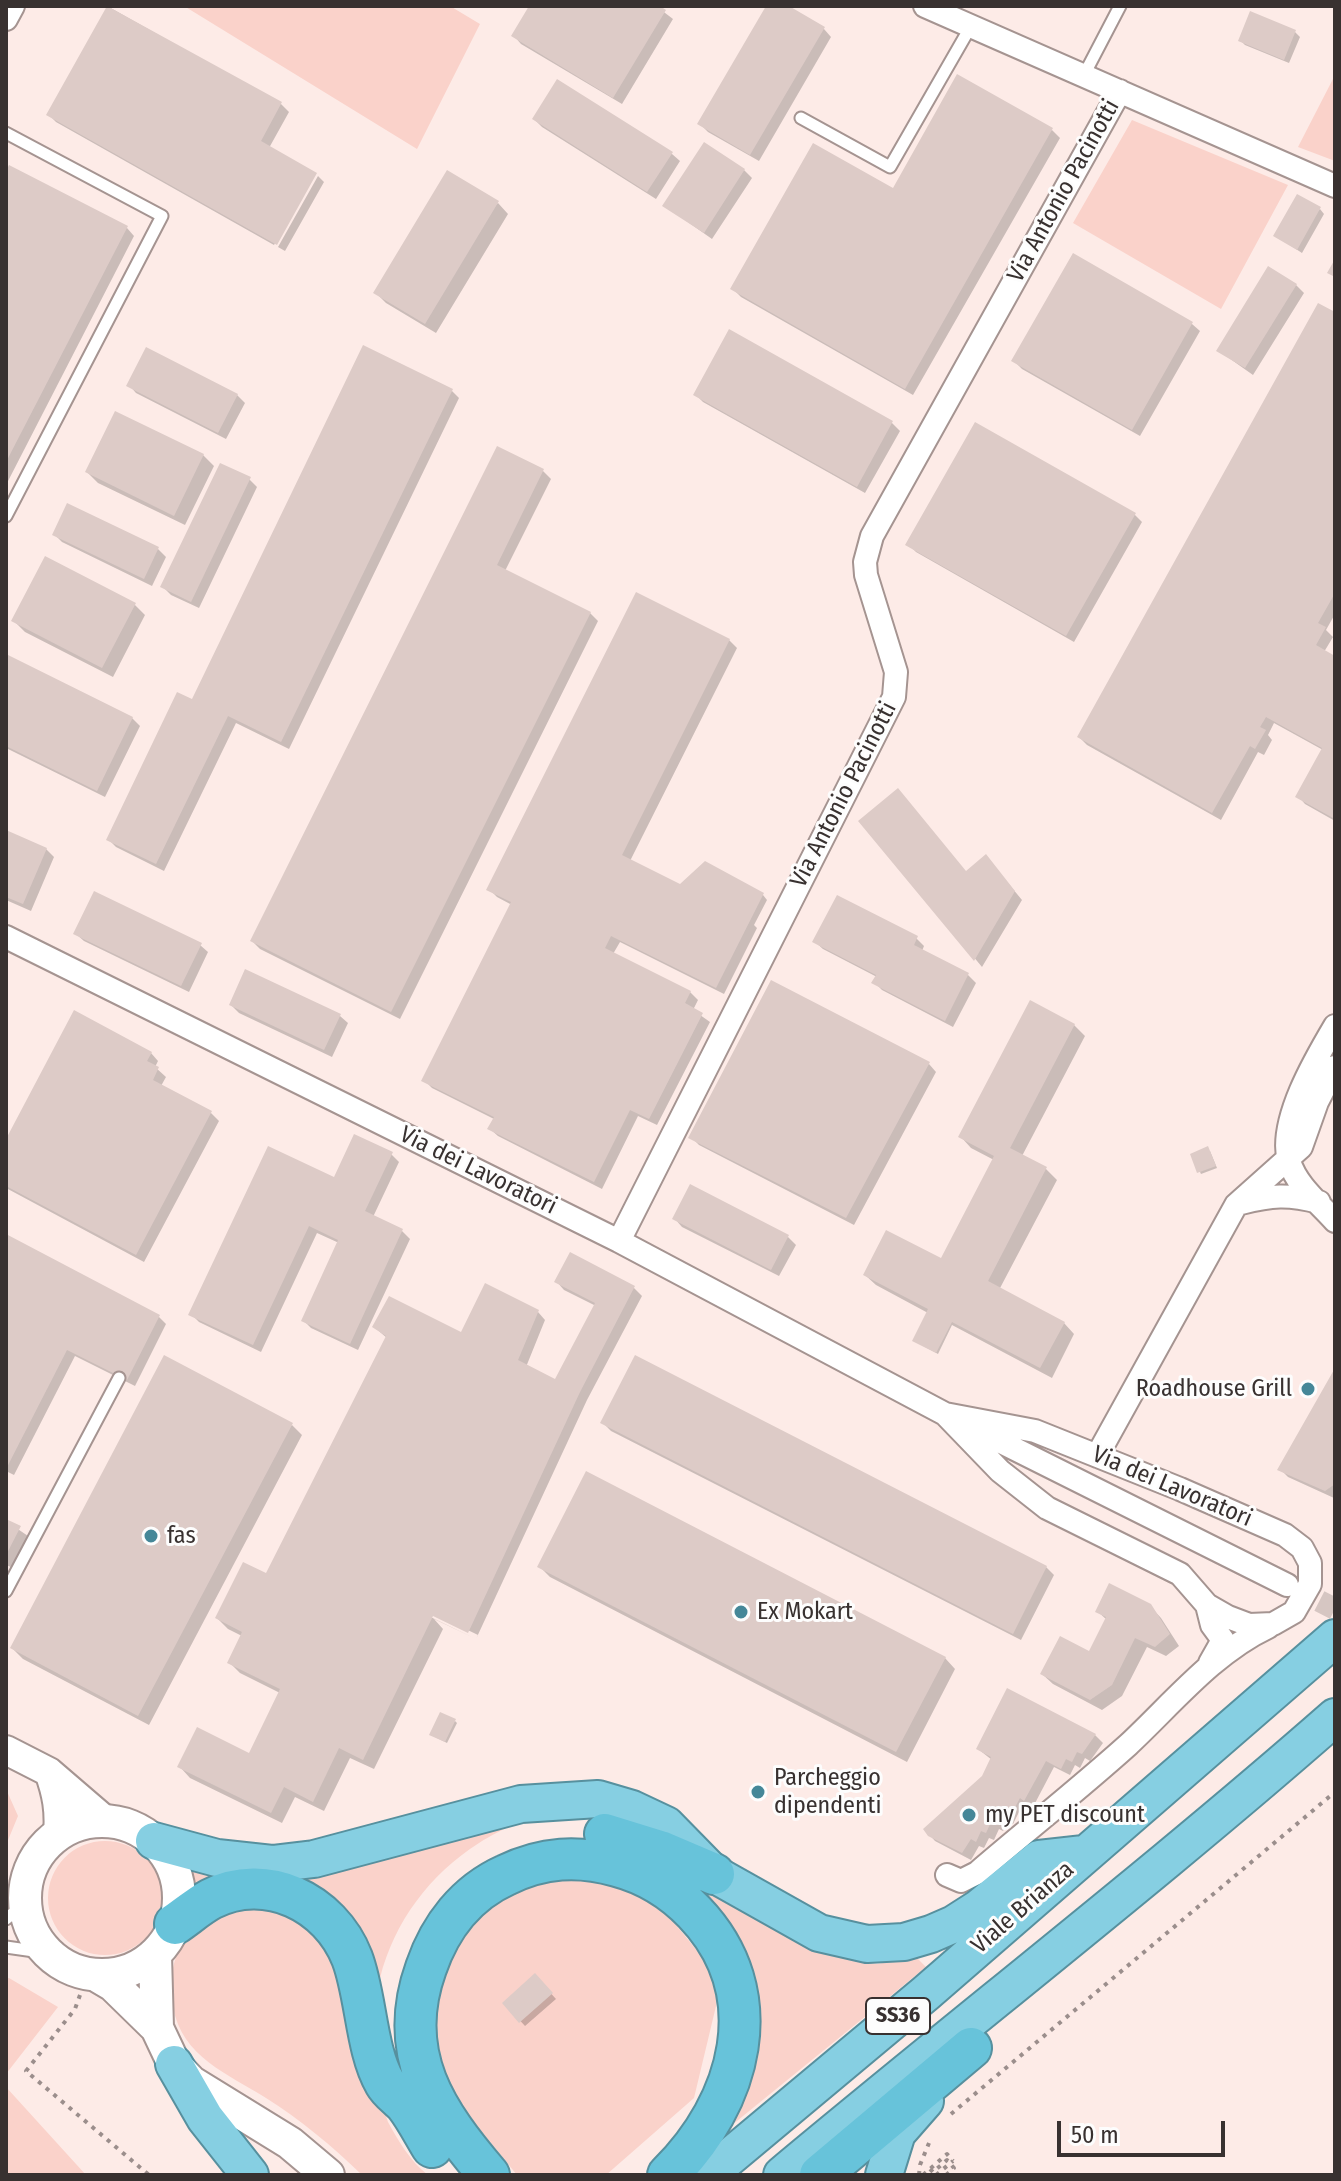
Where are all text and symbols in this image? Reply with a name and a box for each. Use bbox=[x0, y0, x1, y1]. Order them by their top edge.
street label: Via Antonio Pacinotti bbox=[1002, 95, 1126, 287]
street label: Via Antonio Pacinotti bbox=[785, 697, 903, 893]
street label: Via dei Lavoratori bbox=[395, 1121, 561, 1221]
place label: Roadhouse Grill bbox=[1136, 1375, 1292, 1403]
marker: Roadhouse Grill bbox=[1299, 1380, 1317, 1398]
street label: Via dei Lavoratori bbox=[1088, 1440, 1256, 1534]
place label: fas bbox=[167, 1522, 196, 1550]
marker: fas bbox=[142, 1527, 160, 1545]
place label: Ex Mokart bbox=[757, 1598, 853, 1626]
marker: Ex Mokart bbox=[732, 1603, 750, 1621]
place label: Parcheggio dipendenti bbox=[774, 1764, 881, 1820]
marker: Parcheggio dipendenti bbox=[749, 1783, 767, 1801]
place label: my PET discount bbox=[985, 1801, 1145, 1829]
marker: my PET discount bbox=[960, 1806, 978, 1824]
street label: Viale Brianza bbox=[966, 1856, 1080, 1960]
road number: SS36 bbox=[866, 1998, 930, 2034]
scale bar bbox=[1061, 2105, 1229, 2155]
text: 50 m bbox=[1071, 2121, 1119, 2149]

